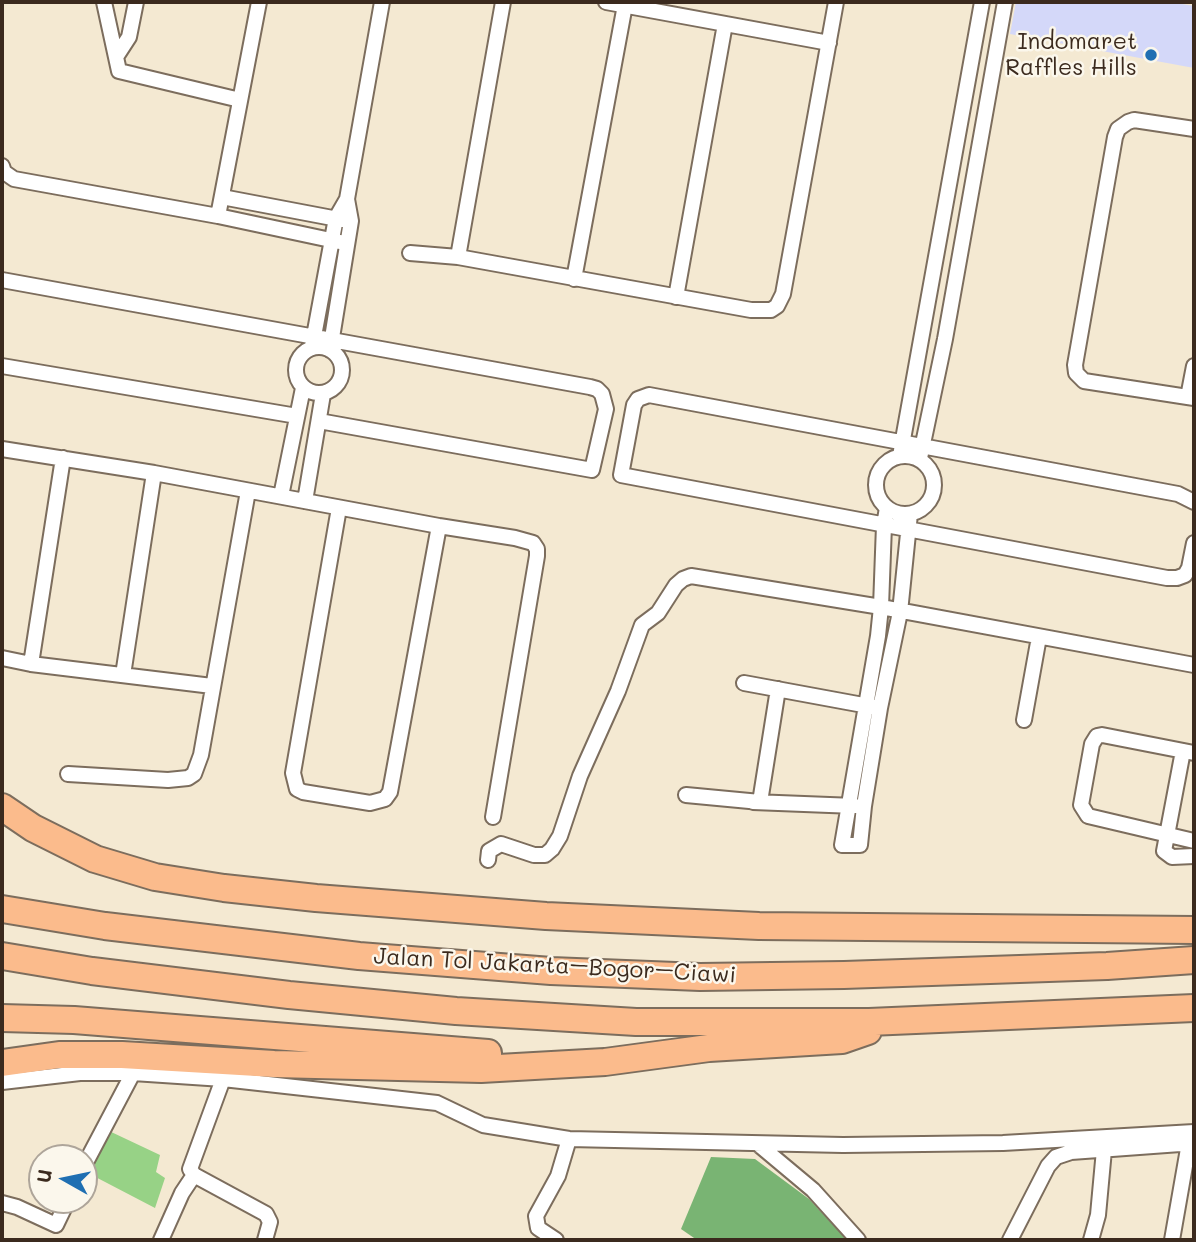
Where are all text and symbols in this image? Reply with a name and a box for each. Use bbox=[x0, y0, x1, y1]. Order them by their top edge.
place label: Indomaret Raffles Hills bbox=[1005, 28, 1137, 82]
marker: Indomaret Raffles Hills bbox=[1143, 47, 1159, 63]
street label: Jalan Tol Jakarta–Bogor–Ciawi bbox=[373, 943, 737, 989]
north arrow bbox=[28, 1144, 98, 1214]
text: U bbox=[30, 1167, 57, 1185]

